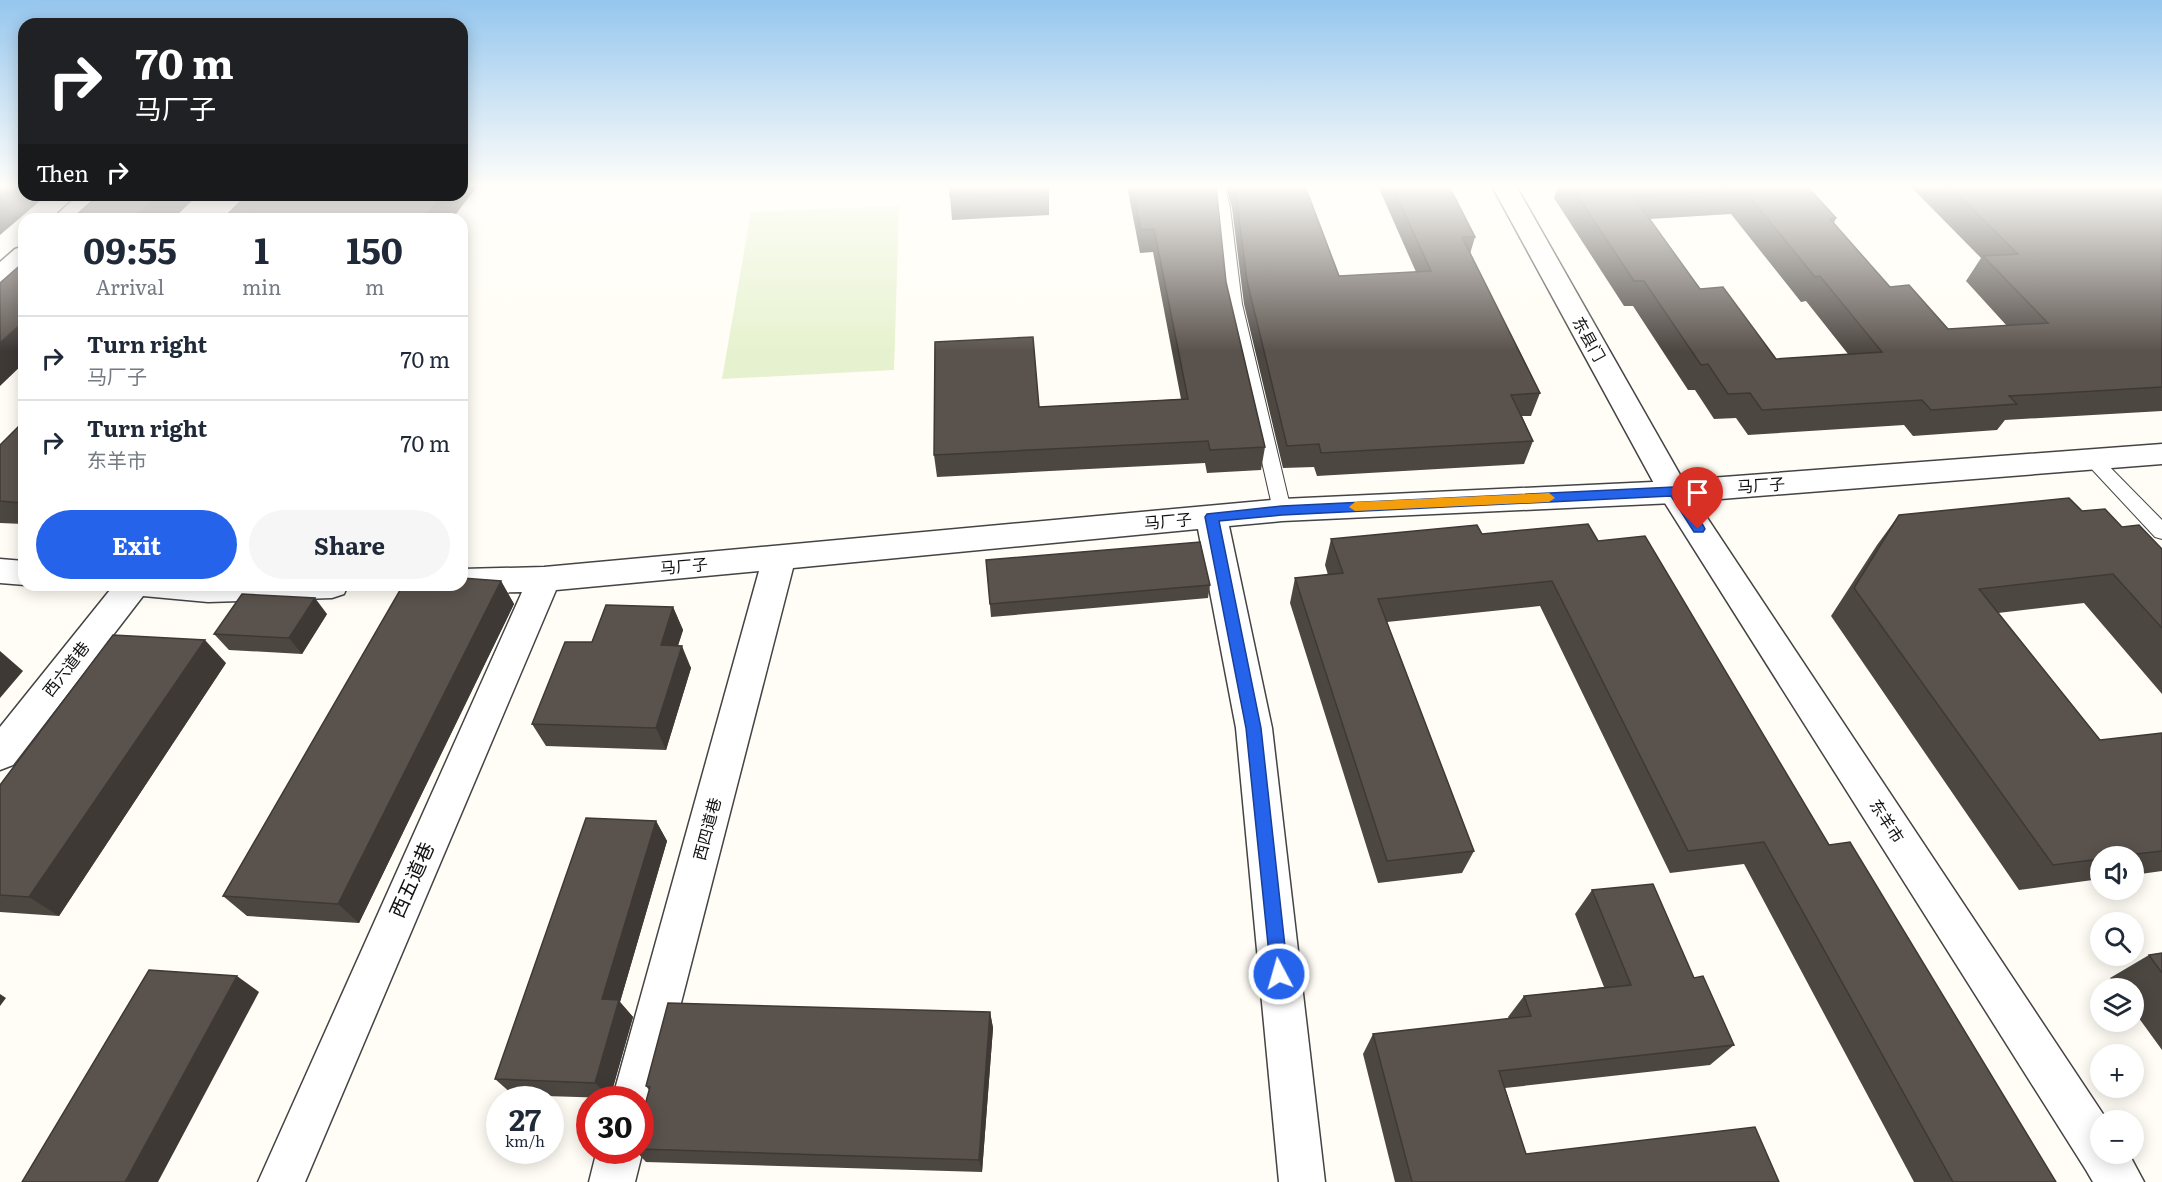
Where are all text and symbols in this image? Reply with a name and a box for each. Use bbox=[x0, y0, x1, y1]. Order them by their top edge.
text: 70 m bbox=[135, 30, 234, 92]
icon: right bbox=[36, 42, 114, 120]
text: 马厂子 bbox=[135, 87, 216, 127]
text: Then bbox=[36, 156, 89, 189]
icon: right bbox=[101, 156, 134, 189]
text: 09:55 bbox=[83, 222, 177, 275]
text: 1 bbox=[254, 222, 269, 275]
text: 150 bbox=[346, 222, 403, 275]
text: Arrival bbox=[96, 271, 164, 301]
text: min bbox=[242, 271, 281, 301]
text: m bbox=[365, 271, 384, 301]
street label: 东县门 bbox=[1568, 312, 1612, 365]
text: Turn right bbox=[87, 327, 207, 360]
icon: right bbox=[36, 342, 69, 375]
text: 70 m bbox=[400, 342, 450, 375]
text: 马厂子 bbox=[87, 360, 147, 390]
text: Turn right bbox=[87, 411, 207, 444]
icon: right bbox=[36, 426, 69, 459]
text: 70 m bbox=[400, 426, 450, 459]
text: 东羊市 bbox=[87, 444, 147, 474]
pin bbox=[1672, 467, 1723, 529]
street label: 马厂子 bbox=[1736, 470, 1786, 498]
icon: arrive bbox=[1681, 476, 1714, 509]
street label: 马厂子 bbox=[1143, 506, 1193, 534]
button: Exit bbox=[36, 510, 237, 579]
button: Share bbox=[249, 510, 450, 579]
street label: 马厂子 bbox=[659, 551, 709, 579]
street label: 西六道巷 bbox=[36, 636, 94, 701]
street label: 东羊市 bbox=[1865, 794, 1911, 847]
street label: 西四道巷 bbox=[686, 795, 726, 863]
street label: 西五道巷 bbox=[380, 837, 440, 922]
map controls bbox=[2090, 846, 2144, 1164]
button: sound bbox=[2090, 846, 2144, 900]
button: search bbox=[2090, 912, 2144, 966]
position arrow bbox=[1247, 942, 1311, 1006]
button: layers bbox=[2090, 978, 2144, 1032]
button: + bbox=[2090, 1044, 2144, 1098]
speed limit sign: 30 bbox=[576, 1086, 654, 1164]
text: 27 bbox=[509, 1096, 541, 1140]
button: − bbox=[2090, 1110, 2144, 1164]
text: km/h bbox=[505, 1129, 545, 1152]

